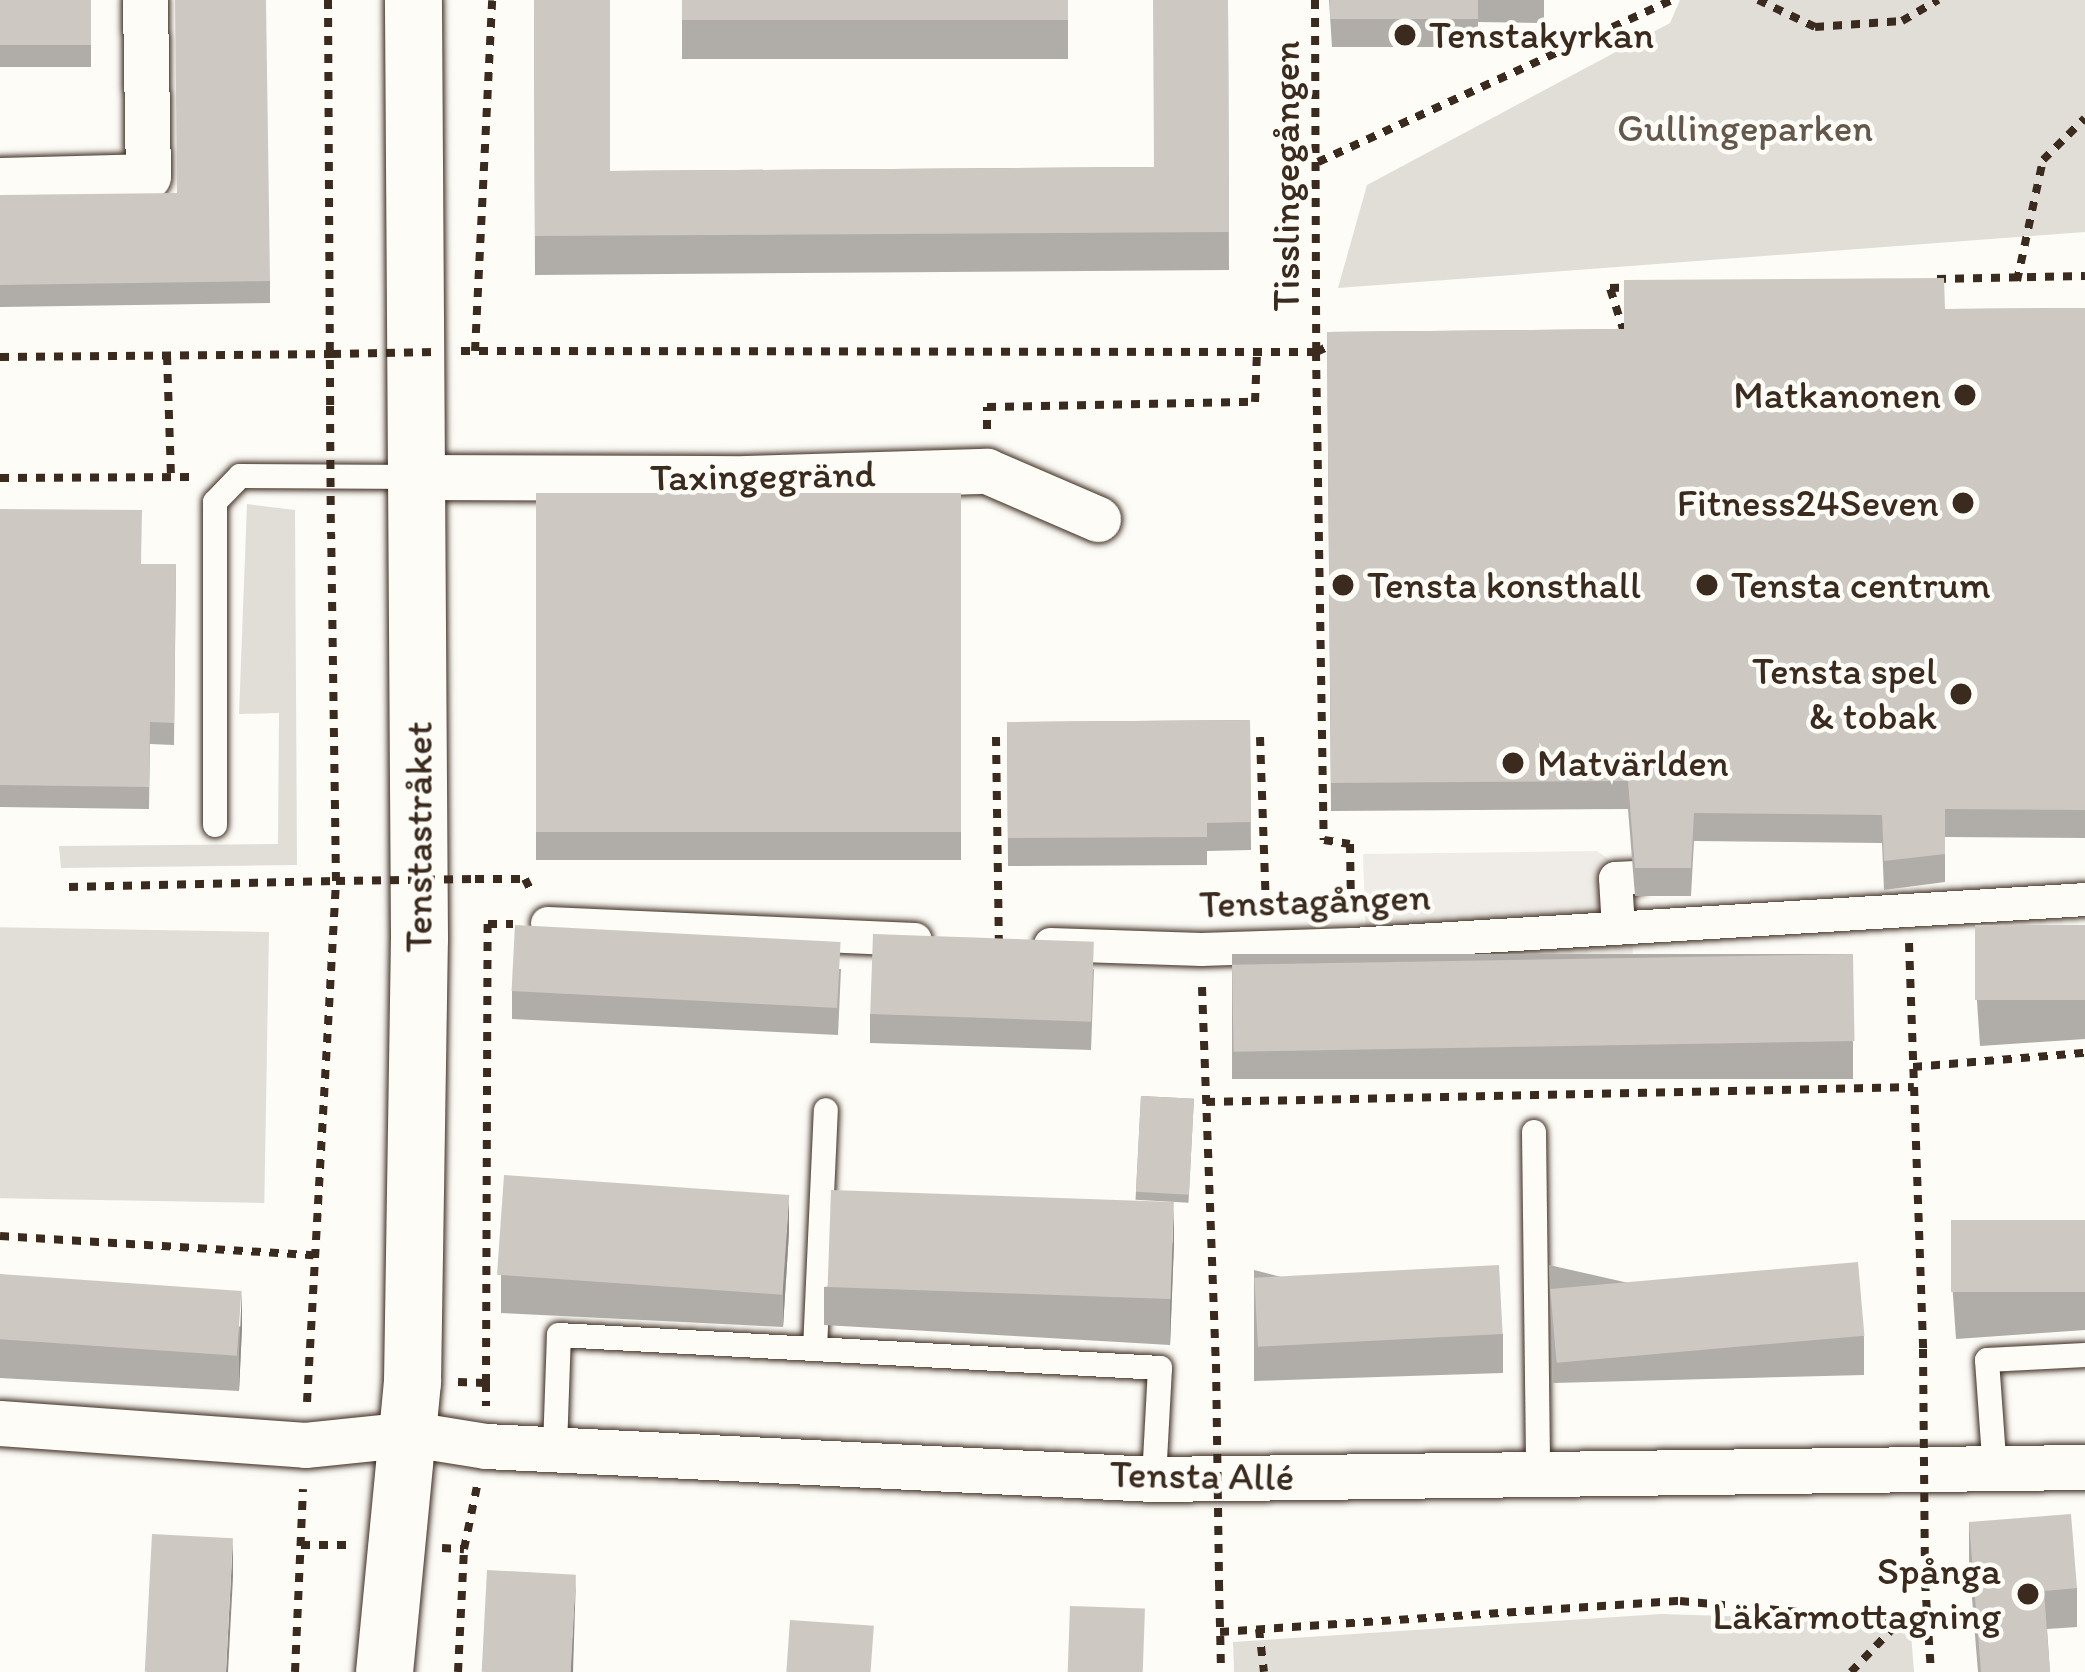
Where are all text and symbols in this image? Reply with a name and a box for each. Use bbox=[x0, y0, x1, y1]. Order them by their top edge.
place label: Tenstakyrkan bbox=[1429, 12, 1654, 58]
marker: Tenstakyrkan bbox=[1392, 22, 1418, 48]
street label: Tisslingegången bbox=[1263, 40, 1309, 312]
park label: Gullingeparken bbox=[1617, 105, 1873, 151]
place label: Matkanonen bbox=[1733, 372, 1941, 418]
marker: Matkanonen bbox=[1952, 382, 1978, 408]
street label: Taxingegränd bbox=[650, 451, 876, 501]
place label: Fitness24Seven bbox=[1677, 480, 1939, 526]
marker: Fitness24Seven bbox=[1950, 490, 1976, 516]
place label: Tensta konsthall bbox=[1367, 562, 1640, 608]
place label: Tensta centrum bbox=[1731, 562, 1990, 608]
marker: Tensta konsthall bbox=[1330, 572, 1356, 598]
marker: Tensta centrum bbox=[1694, 572, 1720, 598]
place label: Tensta spel & tobak bbox=[1752, 649, 1937, 740]
marker: Tensta spel & tobak bbox=[1948, 681, 1974, 707]
street label: Tenstastråket bbox=[396, 721, 442, 953]
place label: Matvärlden bbox=[1537, 740, 1729, 786]
marker: Matvärlden bbox=[1500, 750, 1526, 776]
street label: Tenstagången bbox=[1198, 874, 1432, 928]
street label: Tensta Allé bbox=[1109, 1451, 1295, 1501]
place label: Spånga Läkarmottagning bbox=[1712, 1549, 2001, 1640]
marker: Spånga Läkarmottagning bbox=[2012, 1578, 2044, 1610]

